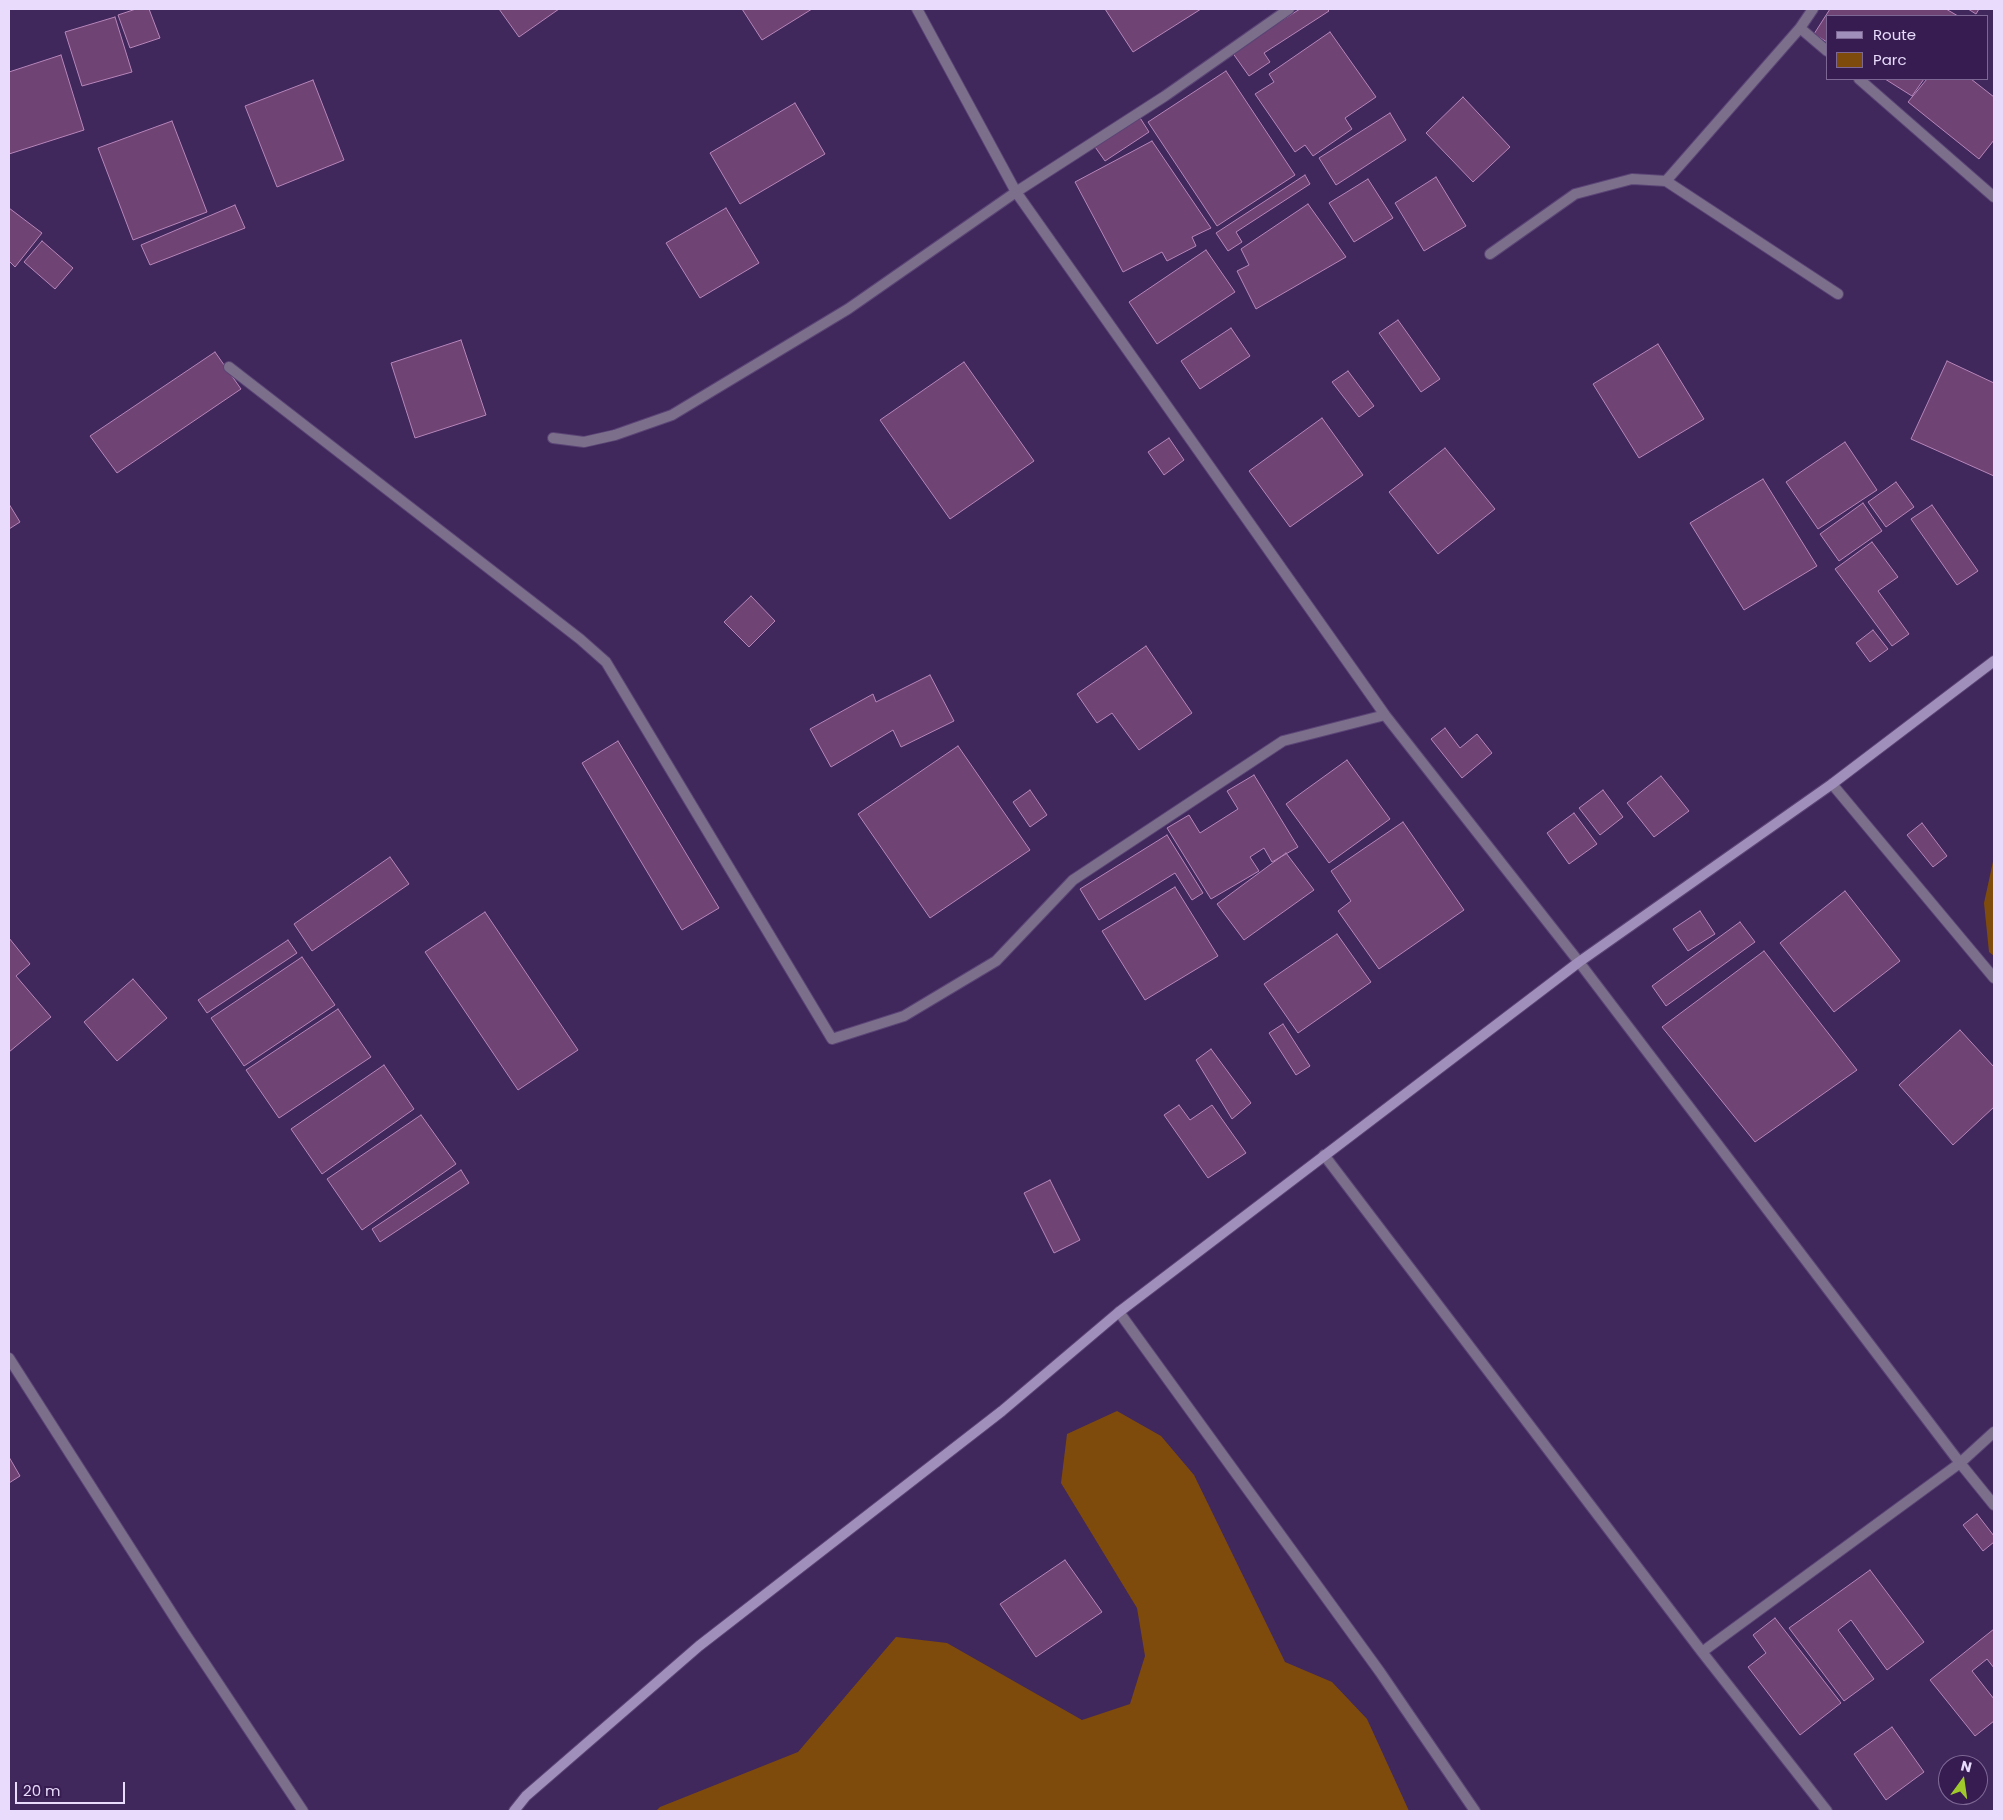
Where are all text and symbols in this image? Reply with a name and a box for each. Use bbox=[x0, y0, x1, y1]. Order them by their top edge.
legend bbox=[1826, 15, 1988, 80]
text: Route bbox=[1873, 24, 1916, 45]
text: Parc bbox=[1873, 49, 1907, 70]
north arrow bbox=[1938, 1755, 1988, 1805]
text: N bbox=[1959, 1755, 1974, 1777]
scale bar bbox=[18, 1772, 128, 1804]
text: 20 m bbox=[23, 1780, 61, 1801]

